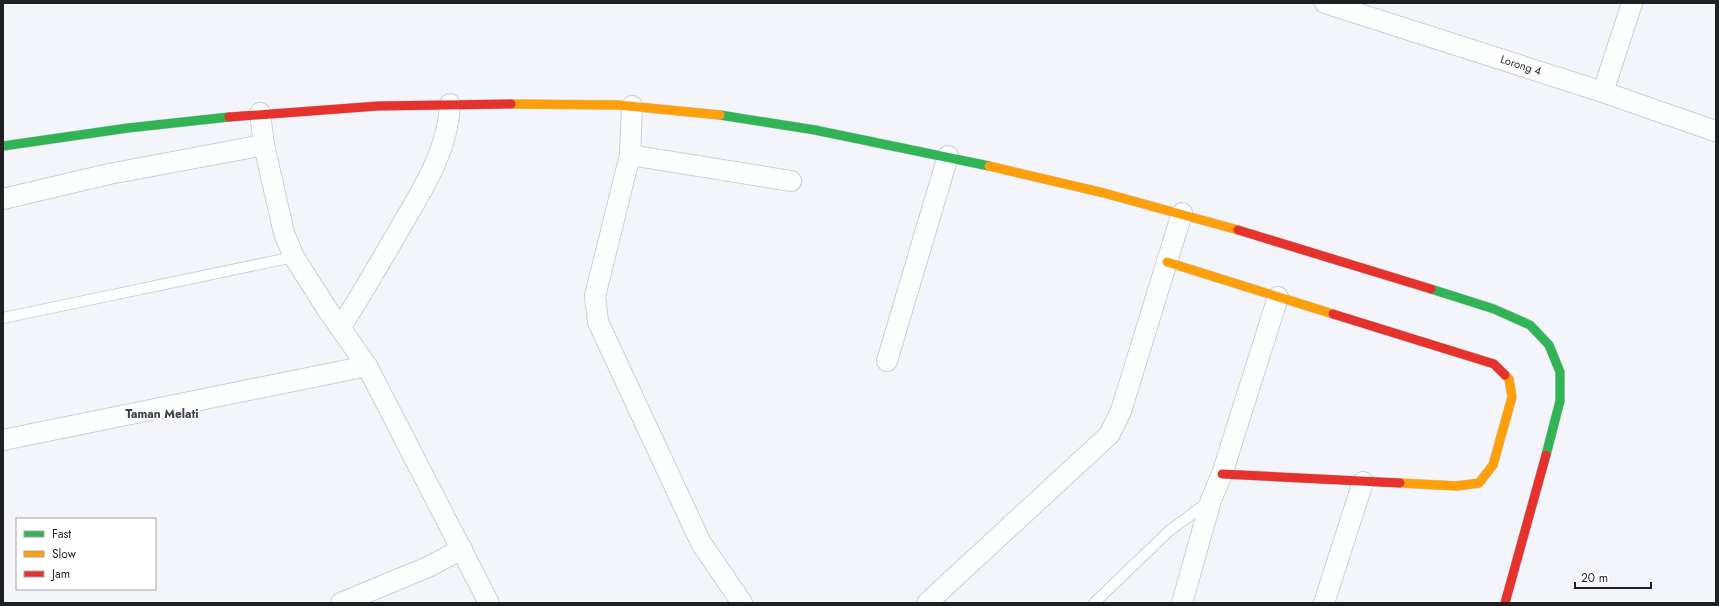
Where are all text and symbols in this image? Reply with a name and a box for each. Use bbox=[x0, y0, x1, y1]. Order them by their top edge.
street label: Lorong 4 bbox=[1498, 51, 1544, 79]
district label: Taman Melati bbox=[125, 405, 199, 423]
legend bbox=[16, 518, 156, 590]
text: Fast bbox=[52, 525, 71, 543]
text: Slow bbox=[52, 545, 77, 563]
scale bar bbox=[1575, 564, 1651, 590]
text: Jam bbox=[50, 565, 70, 583]
text: 20 m bbox=[1581, 569, 1608, 587]

